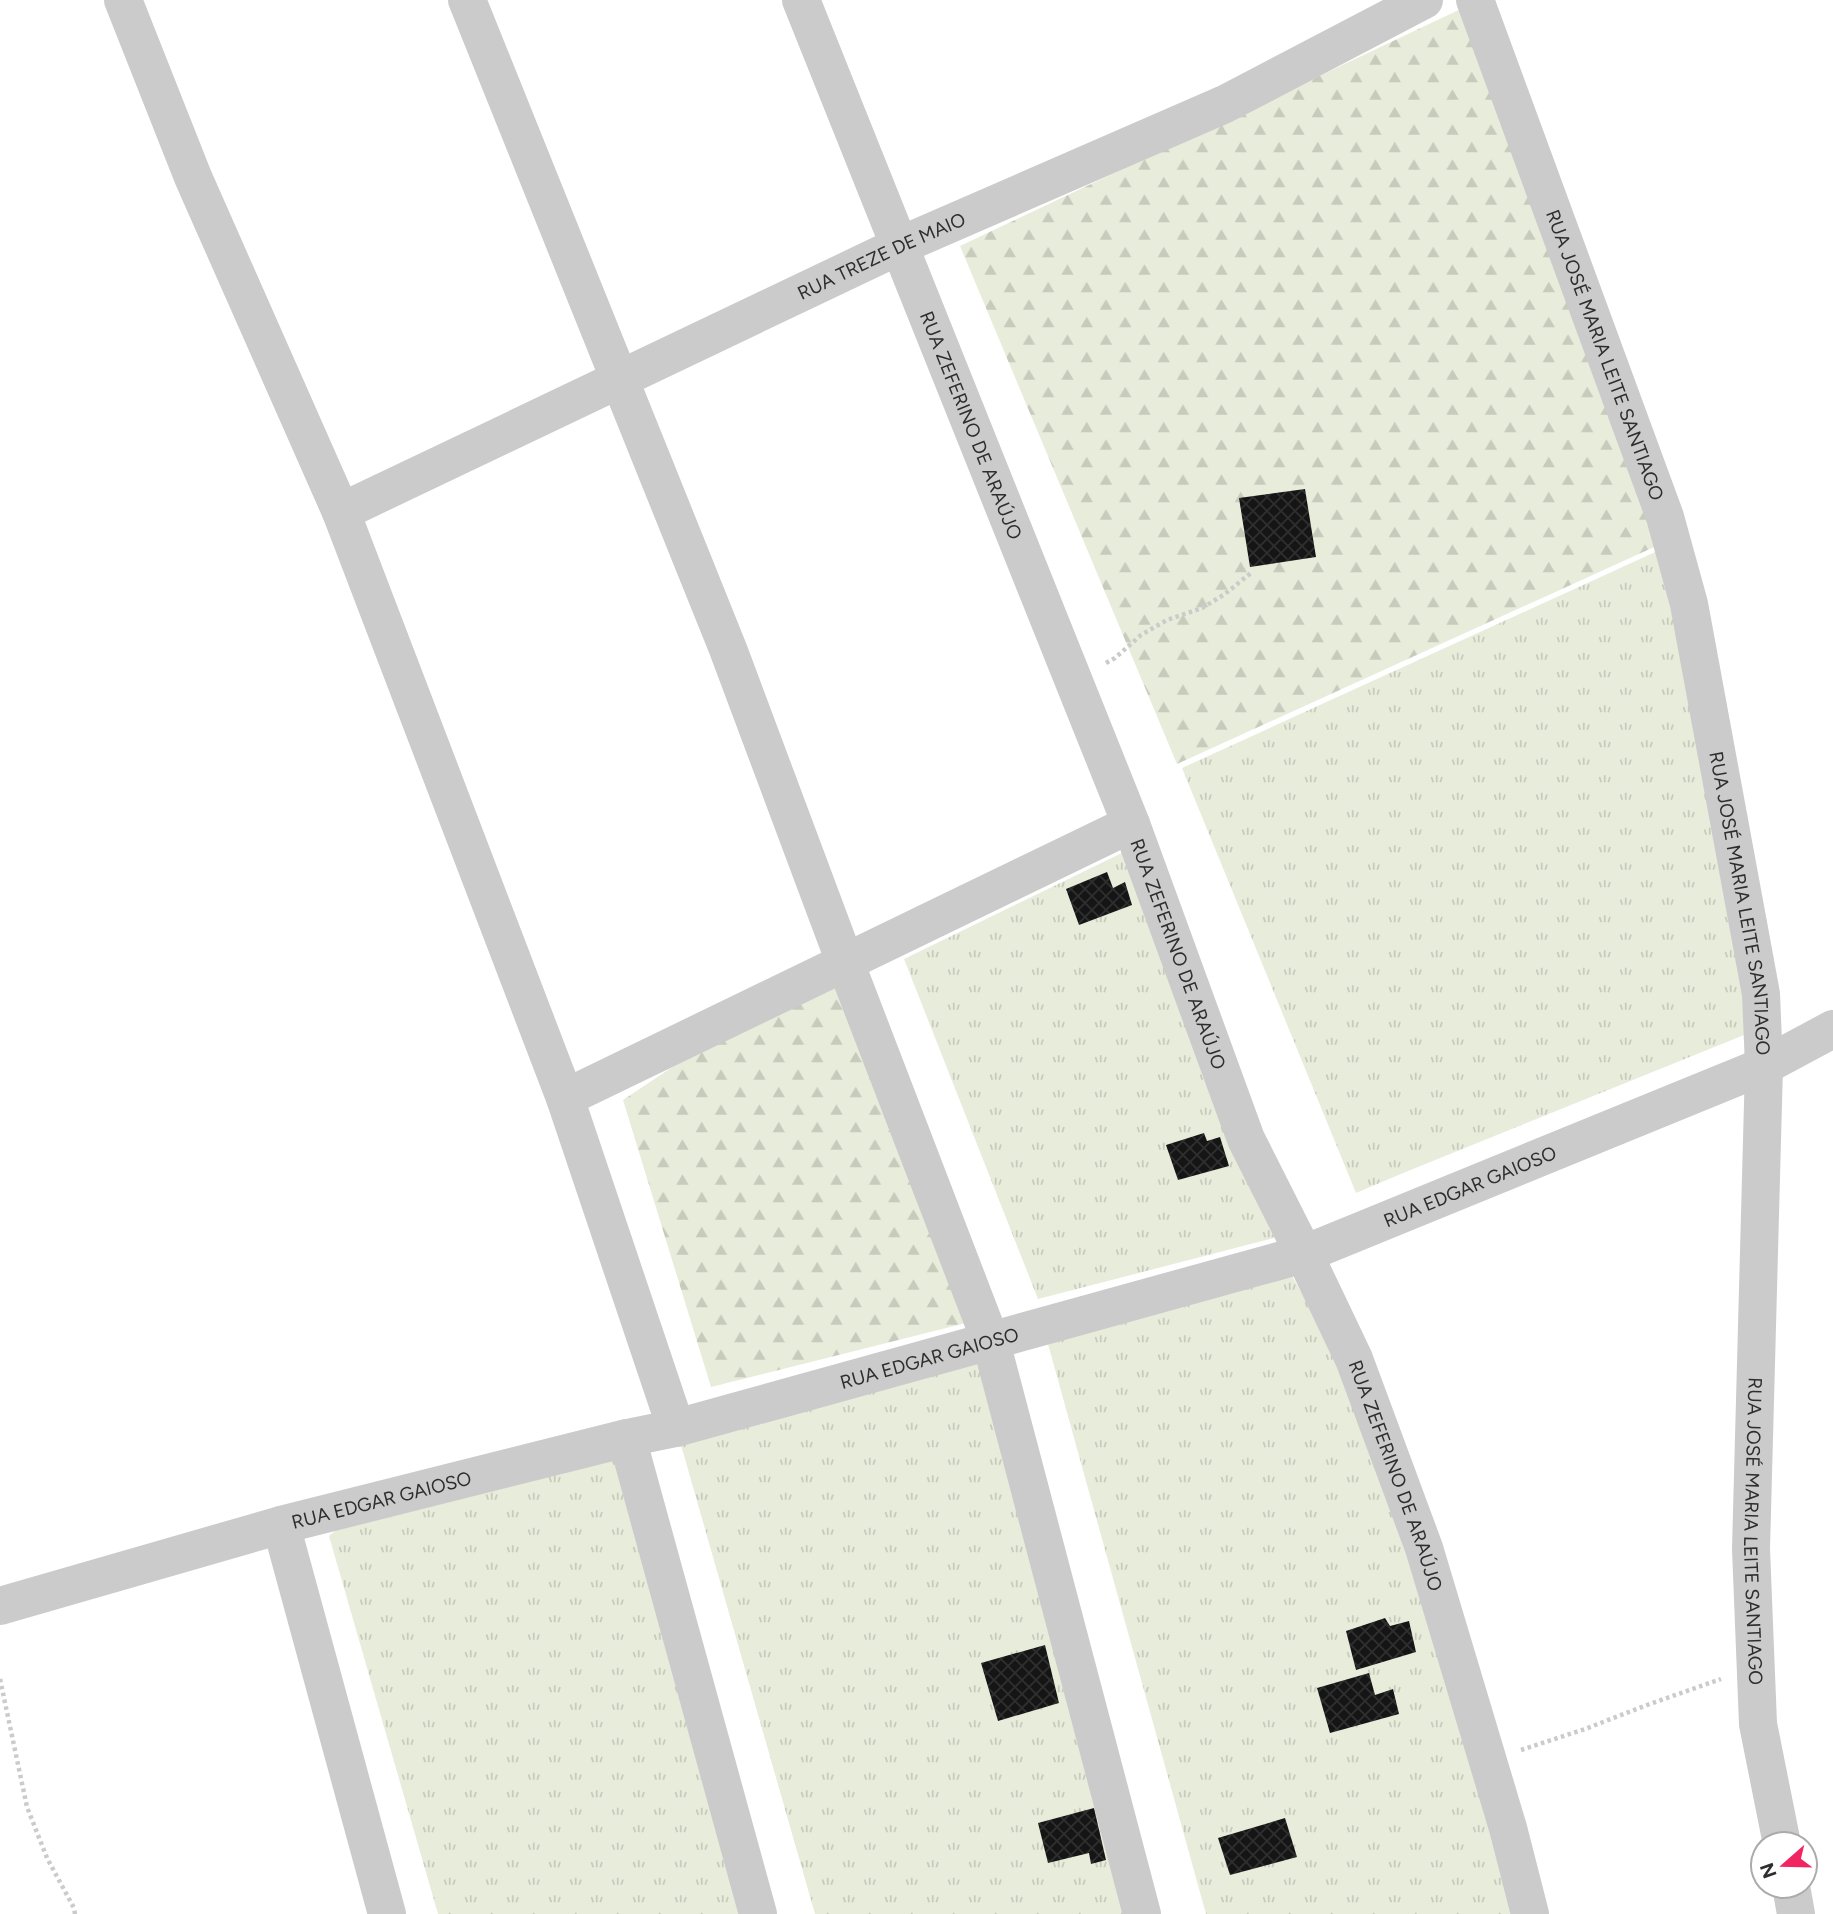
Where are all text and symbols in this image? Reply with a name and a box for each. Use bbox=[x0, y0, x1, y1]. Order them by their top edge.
street label: RUA JOSÉ MARIA LEITE SANTIAGO bbox=[1541, 206, 1669, 503]
street label: RUA TREZE DE MAIO bbox=[793, 207, 969, 304]
street label: RUA ZEFERINO DE ARAÚJO bbox=[915, 308, 1027, 543]
street label: RUA JOSÉ MARIA LEITE SANTIAGO bbox=[1705, 749, 1775, 1056]
street label: RUA ZEFERINO DE ARAÚJO bbox=[1126, 835, 1231, 1072]
street label: RUA EDGAR GAIOSO bbox=[1380, 1141, 1560, 1232]
street label: RUA EDGAR GAIOSO bbox=[837, 1322, 1021, 1394]
street label: RUA ZEFERINO DE ARAÚJO bbox=[1344, 1357, 1448, 1594]
street label: RUA JOSÉ MARIA LEITE SANTIAGO bbox=[1739, 1377, 1768, 1685]
street label: RUA EDGAR GAIOSO bbox=[289, 1466, 474, 1533]
north arrow bbox=[1749, 1830, 1819, 1900]
text: N bbox=[1755, 1860, 1782, 1881]

